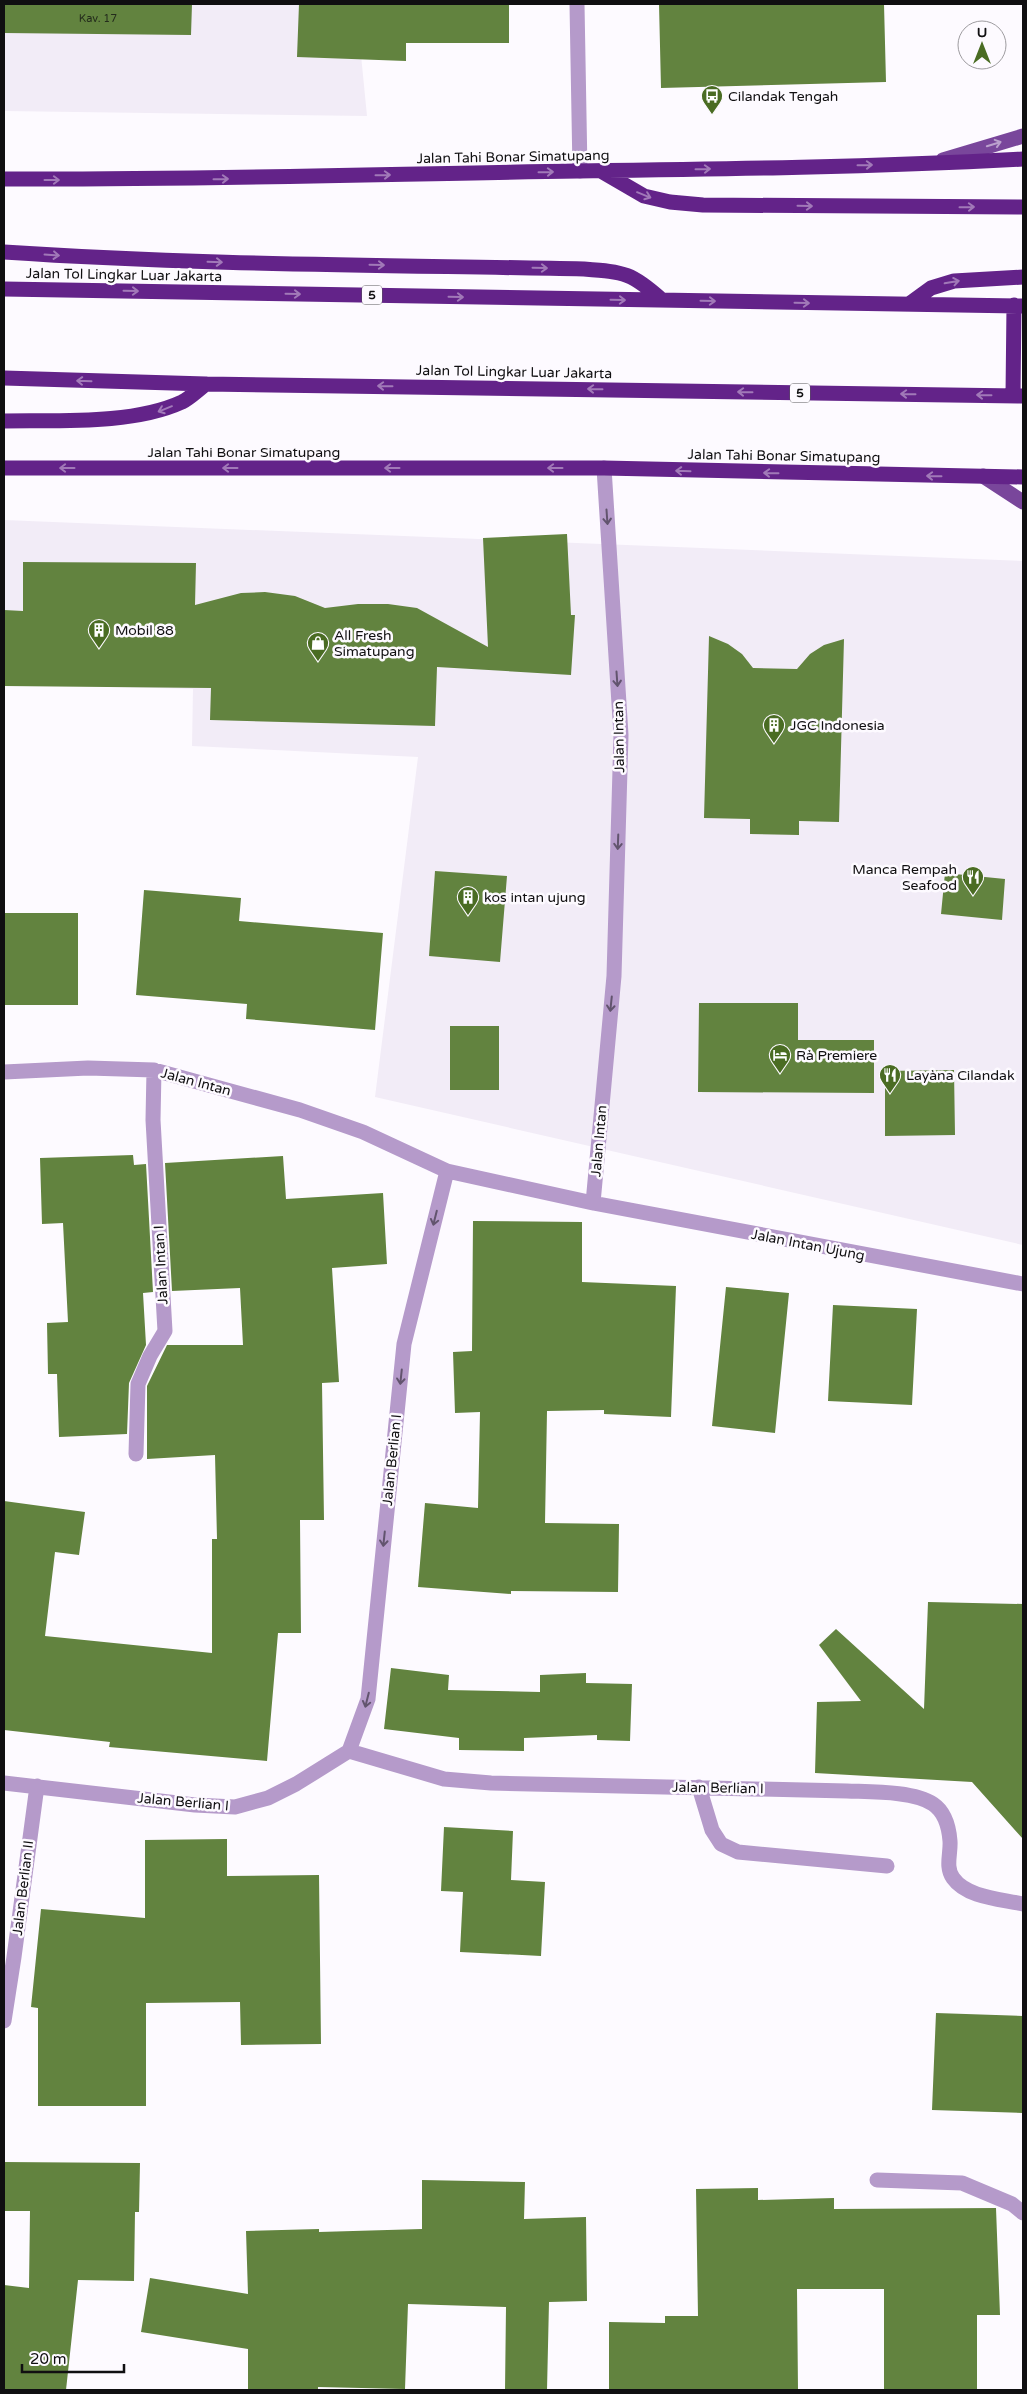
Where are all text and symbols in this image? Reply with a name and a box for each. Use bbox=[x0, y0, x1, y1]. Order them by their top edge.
house number: Kav. 17 bbox=[79, 12, 117, 25]
north arrow bbox=[957, 20, 1007, 70]
text: U bbox=[977, 24, 987, 41]
bus stop icon: Cilandak Tengah bbox=[700, 84, 724, 115]
place label: Cilandak Tengah bbox=[728, 88, 838, 105]
one-way arrow bbox=[986, 139, 1002, 149]
street label: Jalan Tahi Bonar Simatupang bbox=[416, 147, 610, 167]
one-way arrow bbox=[856, 160, 873, 170]
one-way arrow bbox=[694, 164, 710, 173]
one-way arrow bbox=[537, 167, 553, 177]
one-way arrow bbox=[375, 171, 391, 180]
one-way arrow bbox=[212, 174, 228, 184]
one-way arrow bbox=[44, 175, 60, 184]
one-way arrow bbox=[636, 191, 651, 200]
one-way arrow bbox=[796, 201, 813, 211]
one-way arrow bbox=[959, 202, 975, 212]
one-way arrow bbox=[44, 250, 60, 259]
one-way arrow bbox=[206, 258, 222, 267]
one-way arrow bbox=[368, 260, 385, 270]
one-way arrow bbox=[531, 263, 547, 273]
street label: Jalan Tol Lingkar Luar Jakarta bbox=[26, 265, 222, 285]
one-way arrow bbox=[943, 276, 959, 286]
one-way arrow bbox=[122, 286, 138, 296]
road number: 5 bbox=[362, 286, 382, 304]
one-way arrow bbox=[284, 289, 301, 299]
one-way arrow bbox=[447, 292, 463, 302]
one-way arrow bbox=[610, 295, 626, 304]
one-way arrow bbox=[700, 296, 716, 306]
one-way arrow bbox=[794, 298, 810, 308]
street label: Jalan Tol Lingkar Luar Jakarta bbox=[416, 362, 612, 382]
one-way arrow bbox=[76, 376, 92, 385]
one-way arrow bbox=[377, 381, 394, 391]
road number: 5 bbox=[790, 383, 810, 402]
one-way arrow bbox=[587, 385, 603, 394]
one-way arrow bbox=[737, 387, 754, 397]
one-way arrow bbox=[900, 389, 916, 399]
one-way arrow bbox=[977, 390, 993, 400]
one-way arrow bbox=[158, 405, 173, 414]
street label: Jalan Tahi Bonar Simatupang bbox=[148, 444, 340, 461]
street label: Jalan Tahi Bonar Simatupang bbox=[687, 446, 881, 466]
one-way arrow bbox=[60, 463, 76, 473]
one-way arrow bbox=[222, 463, 238, 473]
one-way arrow bbox=[385, 463, 401, 473]
one-way arrow bbox=[547, 463, 564, 473]
one-way arrow bbox=[675, 466, 691, 475]
one-way arrow bbox=[764, 468, 780, 477]
one-way arrow bbox=[926, 471, 942, 480]
one-way arrow bbox=[602, 509, 611, 525]
building icon: Mobil 88 bbox=[87, 618, 111, 649]
place label: Mobil 88 bbox=[115, 622, 174, 639]
place label: All Fresh Simatupang bbox=[334, 627, 414, 660]
shop icon: All Fresh Simatupang bbox=[306, 631, 330, 662]
one-way arrow bbox=[612, 671, 622, 687]
street label: Jalan Intan bbox=[610, 701, 628, 773]
building icon: JGC Indonesia bbox=[762, 713, 786, 744]
place label: JGC Indonesia bbox=[790, 717, 885, 734]
one-way arrow bbox=[613, 833, 622, 849]
place label: Manca Rempah Seafood bbox=[852, 861, 957, 894]
restaurant icon: Manca Rempah Seafood bbox=[961, 865, 985, 896]
building icon: kos intan ujung bbox=[456, 885, 480, 916]
place label: kos intan ujung bbox=[484, 889, 586, 906]
one-way arrow bbox=[606, 996, 616, 1012]
hotel icon: Rà Premiere bbox=[768, 1043, 792, 1074]
place label: Rà Premiere bbox=[796, 1047, 877, 1064]
restaurant icon: Layàna Cilandak bbox=[878, 1063, 902, 1094]
street label: Jalan Intan bbox=[159, 1064, 233, 1100]
place label: Layàna Cilandak bbox=[906, 1067, 1015, 1084]
street label: Jalan Intan bbox=[587, 1104, 611, 1178]
one-way arrow bbox=[430, 1210, 439, 1226]
street label: Jalan Intan I bbox=[150, 1225, 172, 1305]
street label: Jalan Intan Ujung bbox=[750, 1226, 866, 1264]
one-way arrow bbox=[396, 1369, 406, 1385]
street label: Jalan Berlian I bbox=[379, 1413, 405, 1507]
one-way arrow bbox=[379, 1530, 389, 1546]
one-way arrow bbox=[361, 1692, 371, 1708]
street label: Jalan Berlian I bbox=[672, 1779, 764, 1797]
street label: Jalan Berlian I bbox=[137, 1790, 229, 1814]
street label: Jalan Berlian II bbox=[9, 1839, 37, 1937]
scale bar bbox=[22, 2342, 125, 2374]
text: 20 m bbox=[30, 2350, 67, 2368]

